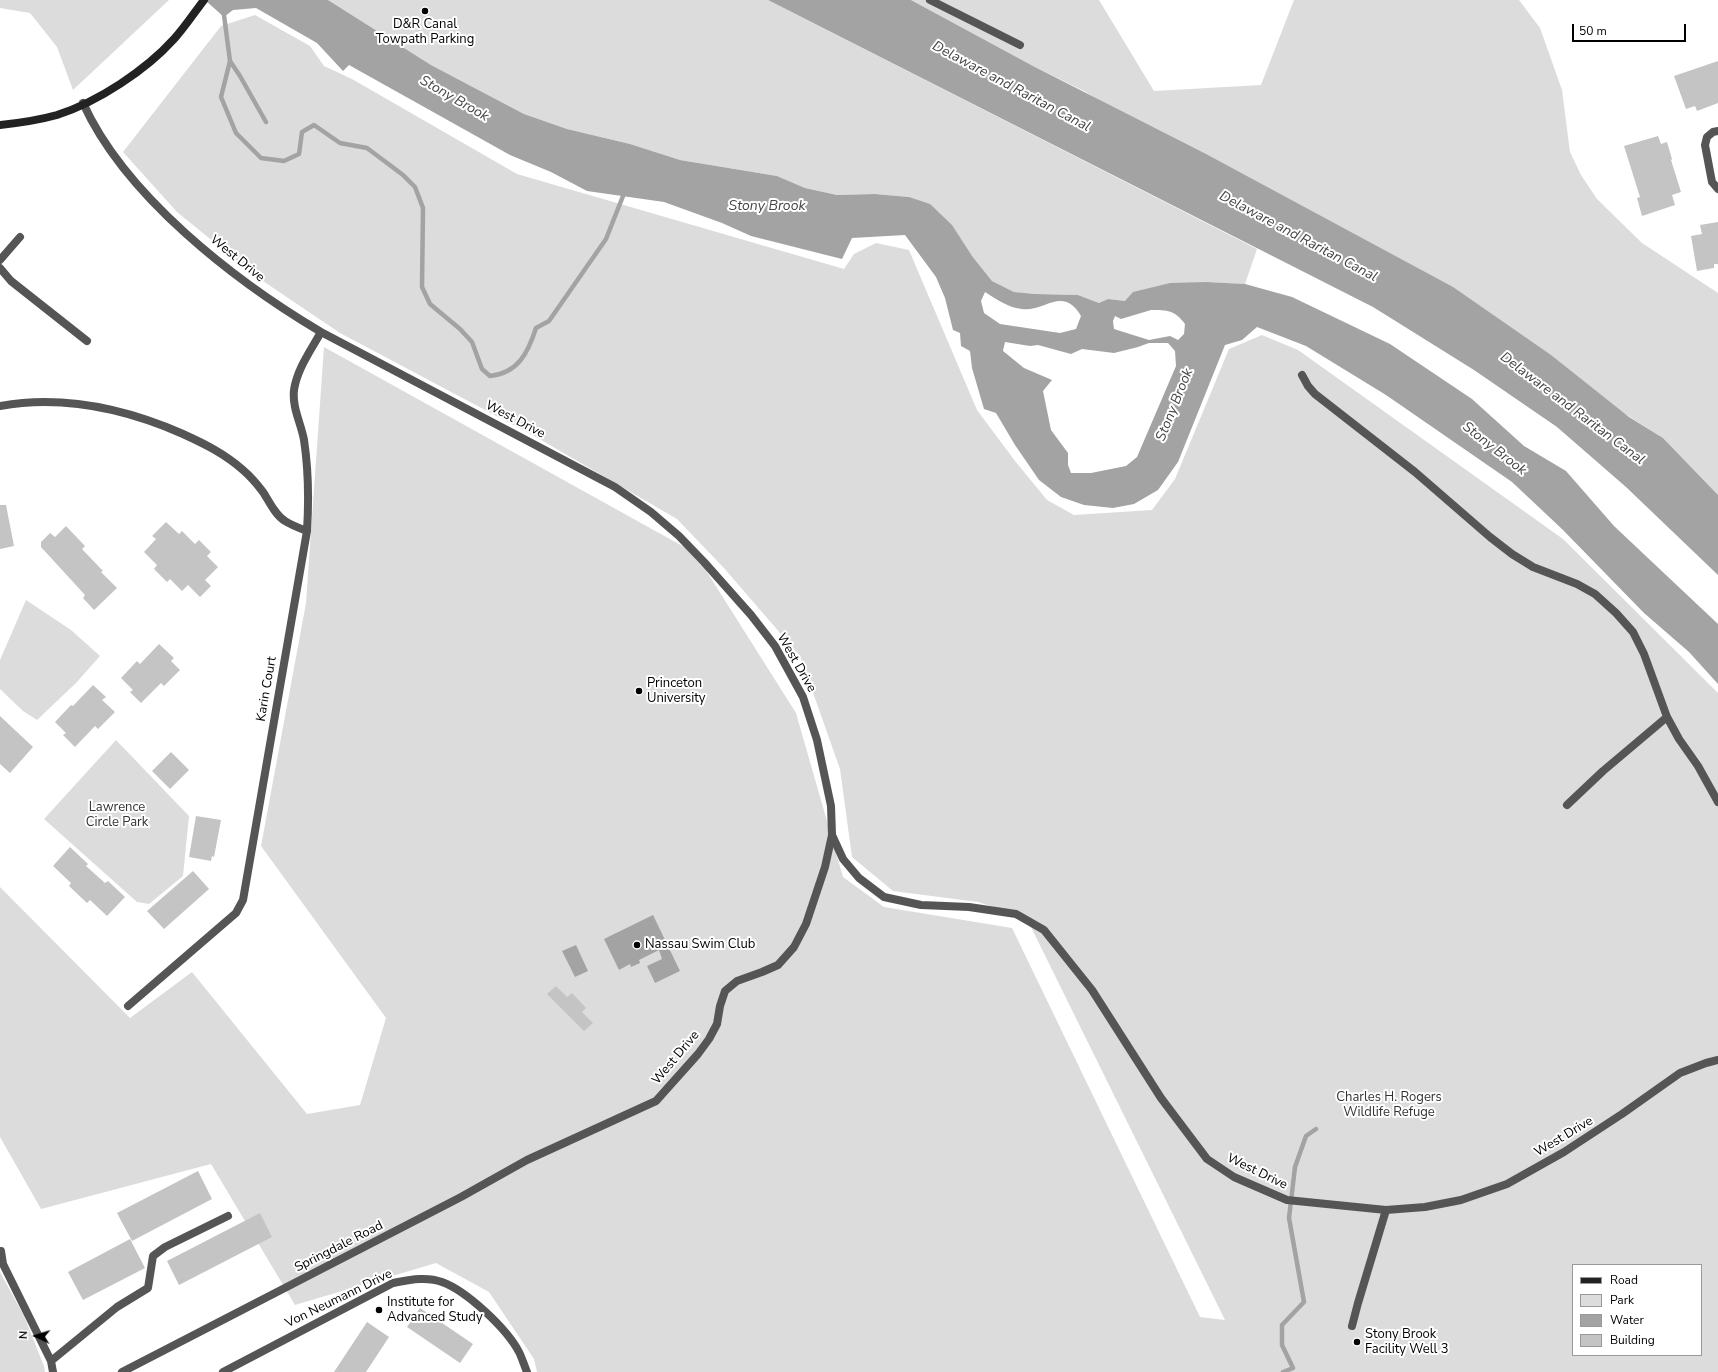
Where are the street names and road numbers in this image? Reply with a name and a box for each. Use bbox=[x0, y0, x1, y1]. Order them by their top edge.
street label: West Drive bbox=[207, 232, 267, 286]
street label: West Drive bbox=[482, 398, 548, 442]
street label: West Drive bbox=[773, 631, 819, 695]
street label: Karin Court bbox=[254, 655, 280, 723]
street label: West Drive bbox=[649, 1028, 703, 1088]
street label: West Drive bbox=[1532, 1113, 1596, 1161]
street label: West Drive bbox=[1224, 1151, 1290, 1193]
street label: Springdale Road bbox=[292, 1218, 386, 1276]
street label: Von Neumann Drive bbox=[283, 1266, 395, 1332]

